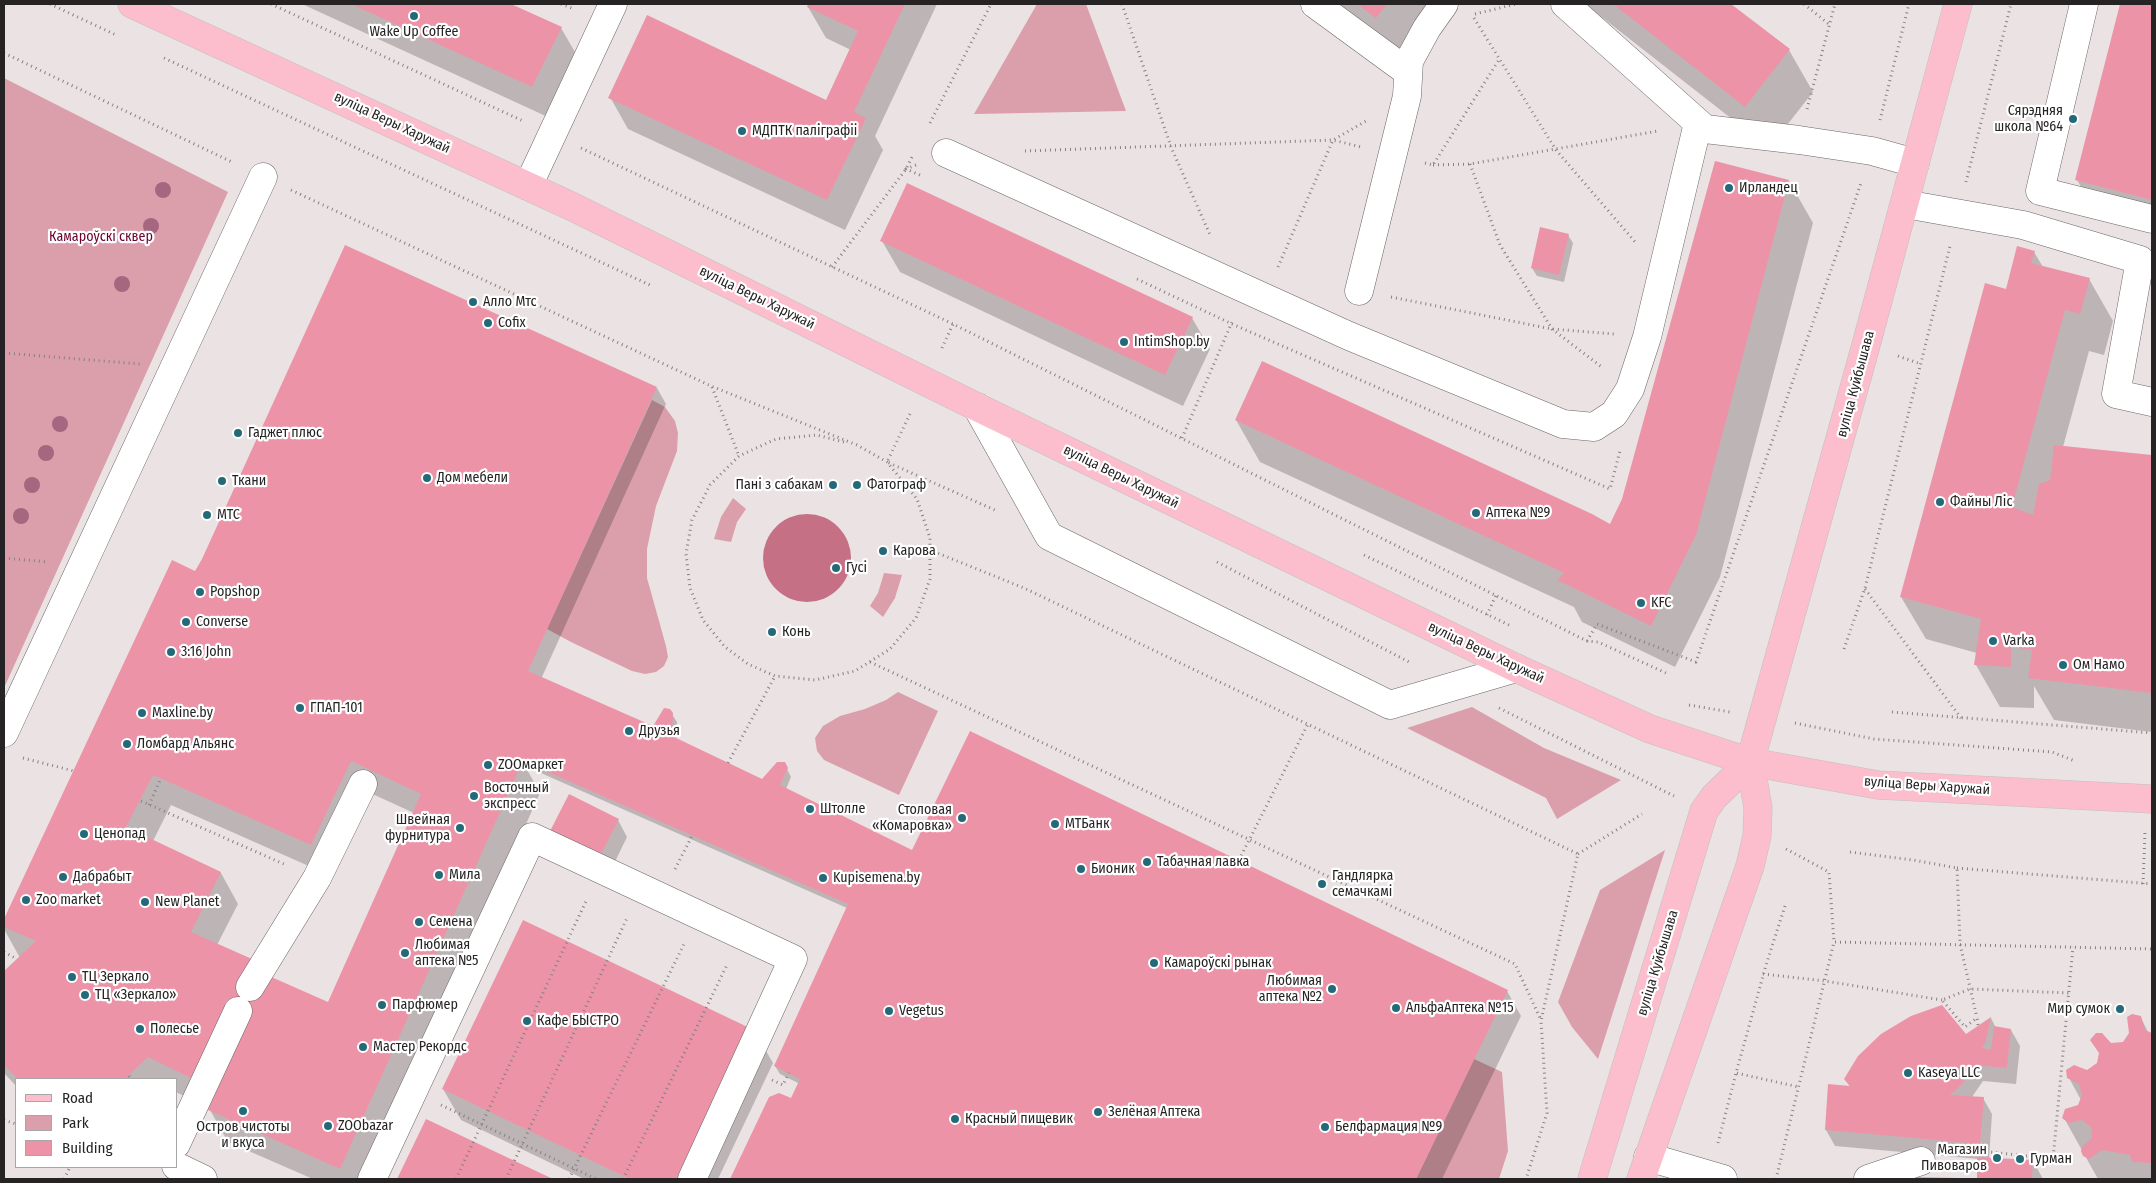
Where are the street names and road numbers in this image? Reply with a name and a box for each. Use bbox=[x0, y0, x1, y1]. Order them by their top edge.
street label: вуліца Веры Харужай bbox=[331, 89, 453, 157]
street label: вуліца Веры Харужай bbox=[697, 263, 817, 333]
street label: вуліца Куйбышава bbox=[1834, 329, 1878, 439]
street label: вуліца Веры Харужай bbox=[1061, 442, 1181, 512]
street label: вуліца Веры Харужай bbox=[1425, 619, 1547, 687]
street label: вуліца Веры Харужай bbox=[1863, 773, 1991, 799]
street label: вуліца Куйбышава bbox=[1634, 908, 1682, 1018]

